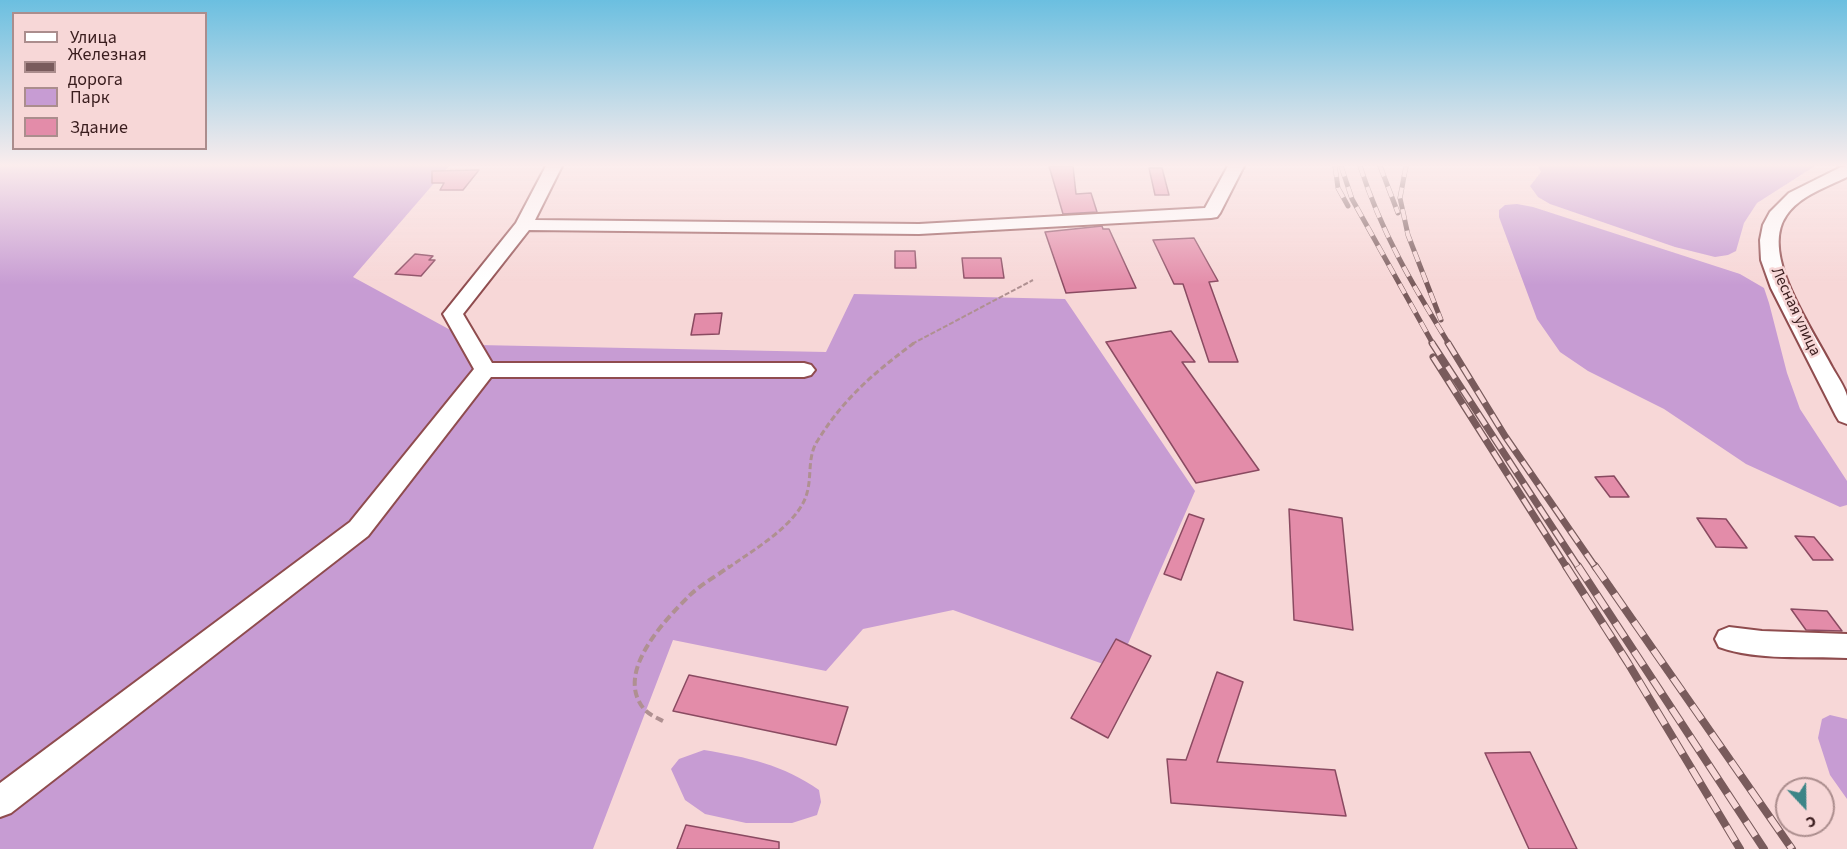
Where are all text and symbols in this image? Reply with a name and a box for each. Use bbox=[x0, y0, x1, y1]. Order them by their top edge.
legend bbox=[12, 12, 207, 150]
text: Улица bbox=[70, 25, 117, 50]
text: Железная дорога bbox=[68, 42, 147, 92]
text: Парк bbox=[70, 85, 110, 110]
text: Здание bbox=[70, 115, 128, 140]
street label: Лесная улица bbox=[1766, 265, 1824, 359]
north arrow bbox=[1775, 777, 1835, 837]
text: С bbox=[1803, 810, 1819, 834]

